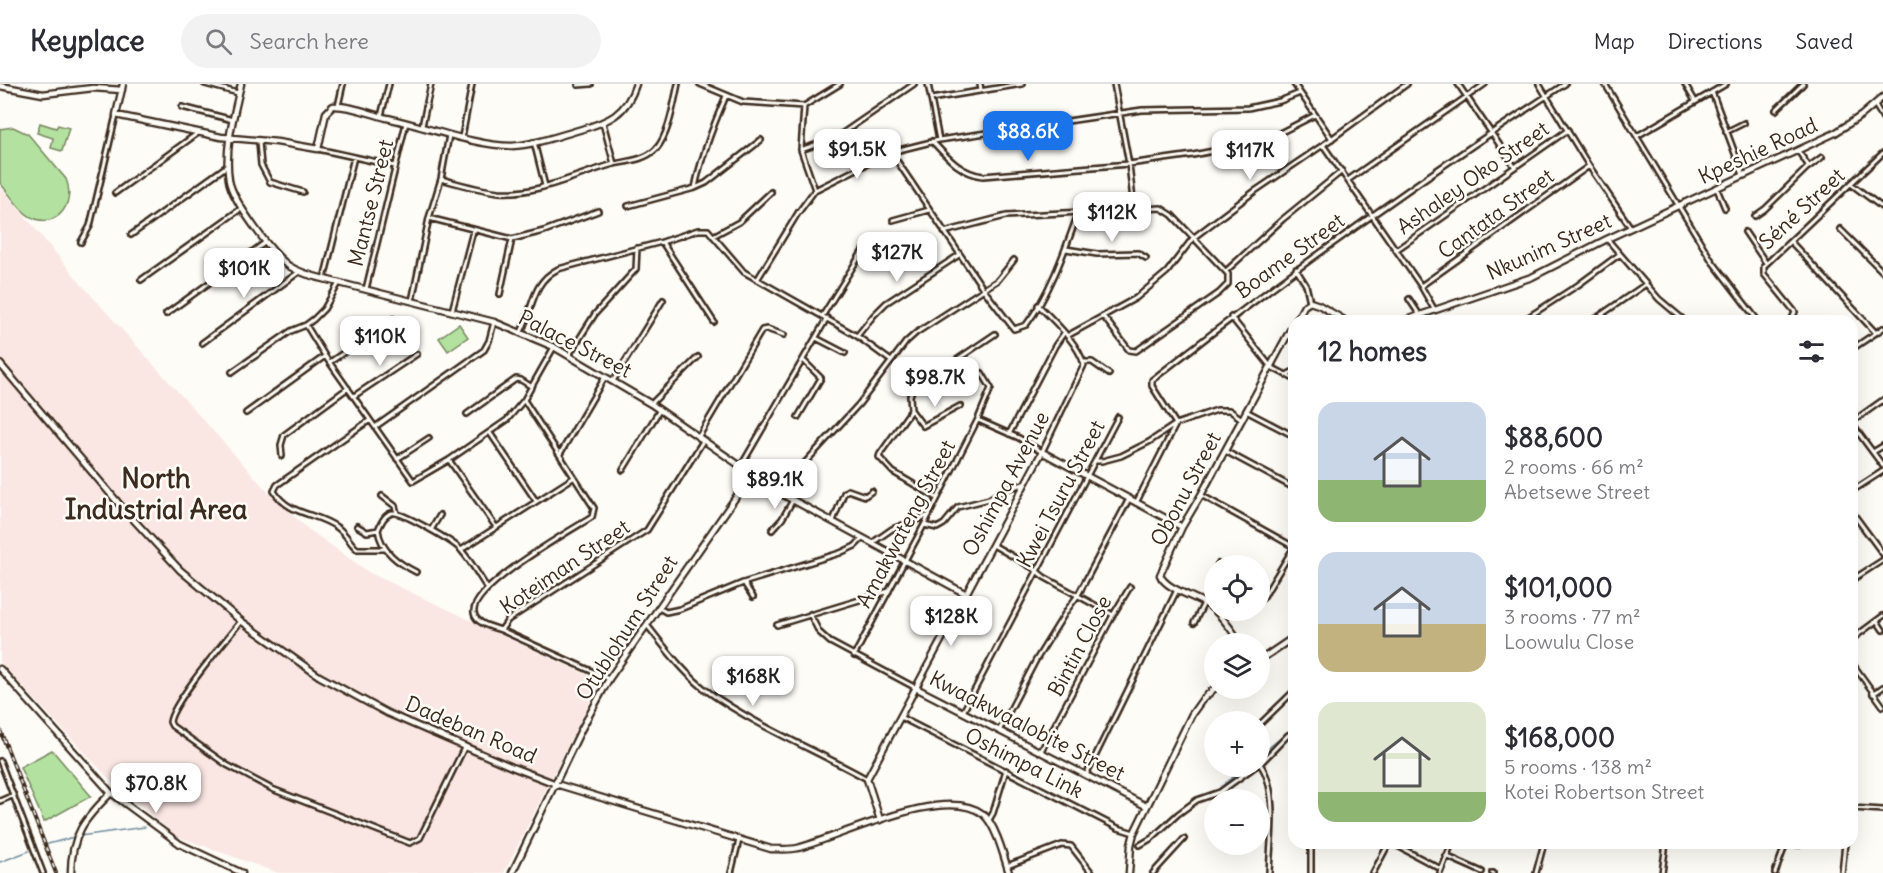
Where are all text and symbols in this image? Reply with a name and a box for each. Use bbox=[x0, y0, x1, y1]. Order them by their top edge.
search box bbox=[181, 14, 601, 68]
text: Keyplace bbox=[30, 23, 145, 59]
icon: search bbox=[202, 25, 235, 58]
text: Search here bbox=[250, 27, 369, 55]
text: Map bbox=[1594, 28, 1635, 55]
text: Directions bbox=[1668, 28, 1762, 55]
text: Saved bbox=[1795, 28, 1853, 55]
pin: $88.6K bbox=[979, 111, 1077, 162]
street label: Kpeshie Road bbox=[1694, 111, 1822, 190]
street label: Ashaley Oko Street bbox=[1391, 115, 1554, 240]
text: $88.6K bbox=[997, 118, 1059, 143]
pin: $91.5K bbox=[808, 129, 906, 180]
pin: $117K bbox=[1208, 130, 1292, 181]
text: $91.5K bbox=[828, 136, 886, 161]
street label: Mantse Street bbox=[342, 137, 399, 269]
text: $117K bbox=[1226, 137, 1274, 162]
street label: Cantata Street bbox=[1432, 162, 1559, 265]
street label: Séné Street bbox=[1753, 162, 1850, 255]
pin: $112K bbox=[1070, 192, 1154, 243]
text: $112K bbox=[1087, 199, 1137, 224]
street label: Boame Street bbox=[1230, 207, 1350, 304]
street label: Nkunim Street bbox=[1482, 207, 1615, 286]
pin: $127K bbox=[855, 232, 939, 283]
text: $127K bbox=[871, 239, 923, 264]
pin: $101K bbox=[202, 248, 286, 299]
text: $101K bbox=[218, 255, 270, 280]
street label: Palace Street bbox=[514, 304, 636, 384]
pin: $110K bbox=[338, 316, 422, 367]
text: $110K bbox=[354, 323, 406, 348]
text: 12 homes bbox=[1318, 335, 1427, 368]
icon: filters bbox=[1795, 335, 1828, 368]
pin: $98.7K bbox=[886, 357, 984, 408]
text: $98.7K bbox=[905, 364, 965, 389]
street label: Oshimpa Avenue bbox=[956, 407, 1055, 561]
street label: Kwei Tsuru Street bbox=[1010, 415, 1111, 572]
text: $88,600 bbox=[1504, 421, 1603, 454]
icon: home bbox=[1366, 426, 1438, 498]
street label: Obonu Street bbox=[1144, 427, 1227, 550]
street label: Amakwateng Street bbox=[850, 435, 961, 612]
text: 2 rooms · 66 m² bbox=[1504, 454, 1644, 479]
pin: $89.1K bbox=[726, 459, 824, 510]
district label: North Industrial Area bbox=[65, 461, 247, 526]
text: $89.1K bbox=[746, 466, 804, 491]
text: Abetsewe Street bbox=[1504, 479, 1650, 504]
street label: Koteiman Street bbox=[495, 513, 635, 620]
street label: Otublohum Street bbox=[570, 550, 683, 705]
map controls bbox=[1204, 555, 1270, 855]
button: locate bbox=[1204, 555, 1270, 621]
text: $101,000 bbox=[1504, 571, 1613, 604]
icon: home bbox=[1366, 576, 1438, 648]
street label: Bintin Close bbox=[1042, 591, 1117, 701]
pin: $128K bbox=[909, 596, 993, 647]
text: $128K bbox=[924, 603, 978, 628]
text: 3 rooms · 77 m² bbox=[1504, 604, 1641, 629]
text: Loowulu Close bbox=[1504, 629, 1634, 654]
button: layers bbox=[1204, 633, 1270, 699]
pin: $168K bbox=[711, 656, 795, 707]
text: $168K bbox=[726, 663, 780, 688]
street label: Kwaakwaalobite Street bbox=[925, 665, 1130, 787]
street label: Dadeban Road bbox=[401, 690, 541, 769]
button: + bbox=[1204, 711, 1270, 777]
street label: Oshimpa Link bbox=[961, 721, 1088, 804]
text: $168,000 bbox=[1504, 721, 1615, 754]
icon: home bbox=[1366, 726, 1438, 798]
text: 5 rooms · 138 m² bbox=[1504, 754, 1652, 779]
pin: $70.8K bbox=[107, 763, 205, 814]
text: $70.8K bbox=[125, 770, 187, 795]
text: Kotei Robertson Street bbox=[1504, 779, 1704, 804]
button: − bbox=[1204, 789, 1270, 855]

